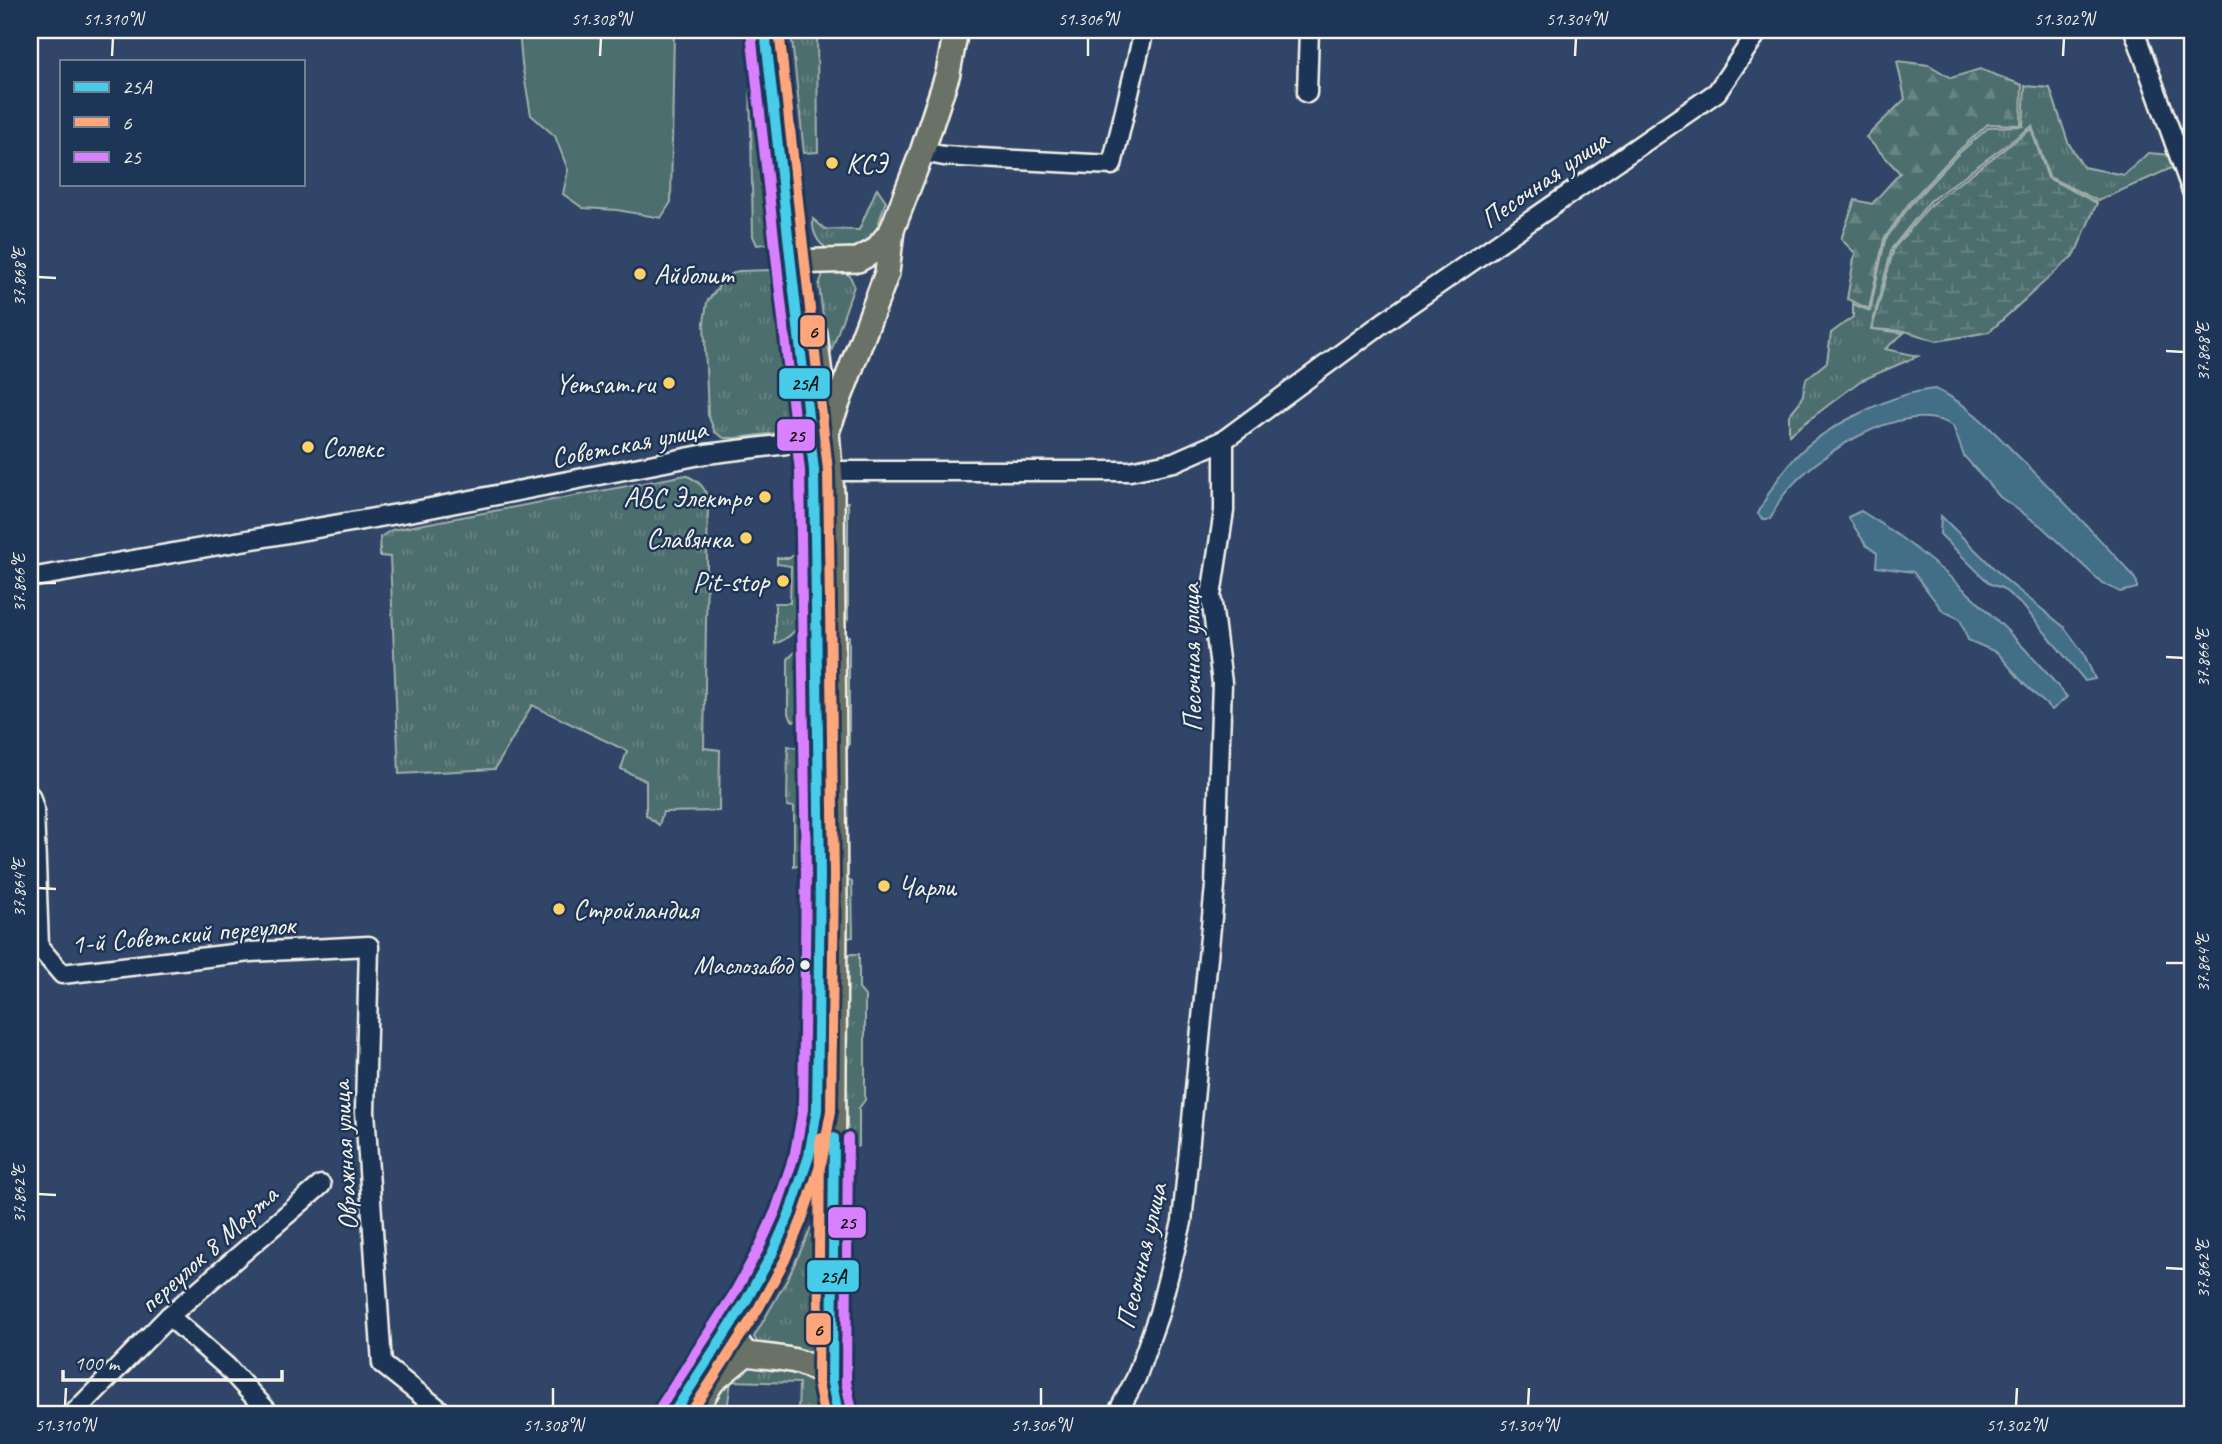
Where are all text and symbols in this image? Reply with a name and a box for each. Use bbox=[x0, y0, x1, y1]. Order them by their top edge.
text: 51.310°N bbox=[83, 8, 146, 30]
text: 51.308°N bbox=[571, 8, 634, 30]
text: 51.306°N bbox=[1058, 8, 1121, 30]
text: 51.304°N bbox=[1546, 8, 1609, 30]
text: 51.302°N bbox=[2034, 8, 2097, 30]
legend bbox=[60, 60, 304, 186]
text: 25А bbox=[122, 74, 153, 100]
text: 6 bbox=[122, 110, 132, 136]
street label: Песочная улица bbox=[1473, 121, 1616, 236]
text: 25 bbox=[122, 144, 142, 170]
place label: КСЭ bbox=[846, 146, 889, 181]
marker: КСЭ bbox=[824, 155, 840, 171]
text: 37.868°E bbox=[8, 245, 30, 306]
place label: Айболит bbox=[654, 257, 735, 292]
marker: Айболит bbox=[632, 266, 648, 282]
line badge: 6 bbox=[799, 314, 826, 348]
text: 6 bbox=[809, 320, 820, 344]
text: 37.868°E bbox=[2192, 320, 2214, 381]
place label: Yemsam.ru bbox=[555, 366, 657, 401]
line badge: 25А bbox=[778, 367, 831, 400]
text: 25А bbox=[791, 372, 819, 396]
marker: Yemsam.ru bbox=[661, 375, 677, 391]
street label: Советская улица bbox=[548, 410, 712, 475]
line badge: 25 bbox=[776, 418, 816, 452]
text: 25 bbox=[788, 424, 806, 448]
place label: Солекс bbox=[322, 430, 385, 465]
marker: Солекс bbox=[300, 439, 316, 455]
place label: АВС Электро bbox=[623, 480, 754, 515]
marker: АВС Электро bbox=[757, 489, 773, 505]
place label: Славянка bbox=[646, 521, 735, 556]
marker: Славянка bbox=[738, 530, 754, 546]
text: 37.866°E bbox=[8, 551, 30, 612]
place label: Pit-stop bbox=[693, 564, 771, 599]
marker: Pit-stop bbox=[775, 573, 791, 589]
street label: Песочная улица bbox=[1172, 582, 1210, 733]
text: 37.866°E bbox=[2192, 626, 2214, 687]
text: 37.864°E bbox=[8, 856, 30, 917]
place label: Чарли bbox=[898, 869, 958, 904]
marker: Чарли bbox=[876, 878, 892, 894]
place label: Стройландия bbox=[573, 892, 700, 927]
marker: Стройландия bbox=[551, 901, 567, 917]
street label: 1-й Советский переулок bbox=[70, 907, 299, 961]
text: 37.864°E bbox=[2192, 931, 2214, 992]
place label: Маслозавод bbox=[694, 949, 795, 982]
marker: Маслозавод bbox=[798, 958, 812, 972]
street label: Овражная улица bbox=[322, 1078, 365, 1232]
text: 37.862°E bbox=[8, 1162, 30, 1223]
street label: переулок 8 Марта bbox=[131, 1176, 286, 1321]
street label: Песочная улица bbox=[1107, 1178, 1175, 1332]
line badge: 25 bbox=[827, 1206, 867, 1239]
text: 25 bbox=[839, 1211, 857, 1235]
text: 37.862°E bbox=[2192, 1237, 2214, 1298]
line badge: 25А bbox=[806, 1259, 860, 1293]
text: 25А bbox=[820, 1265, 848, 1289]
line badge: 6 bbox=[805, 1312, 832, 1346]
text: 6 bbox=[814, 1318, 825, 1342]
scale bar bbox=[63, 1339, 282, 1383]
text: 100 m bbox=[74, 1350, 121, 1376]
text: 51.310°N bbox=[35, 1414, 98, 1436]
text: 51.308°N bbox=[523, 1414, 586, 1436]
text: 51.306°N bbox=[1011, 1414, 1074, 1436]
text: 51.304°N bbox=[1498, 1414, 1561, 1436]
text: 51.302°N bbox=[1986, 1414, 2049, 1436]

